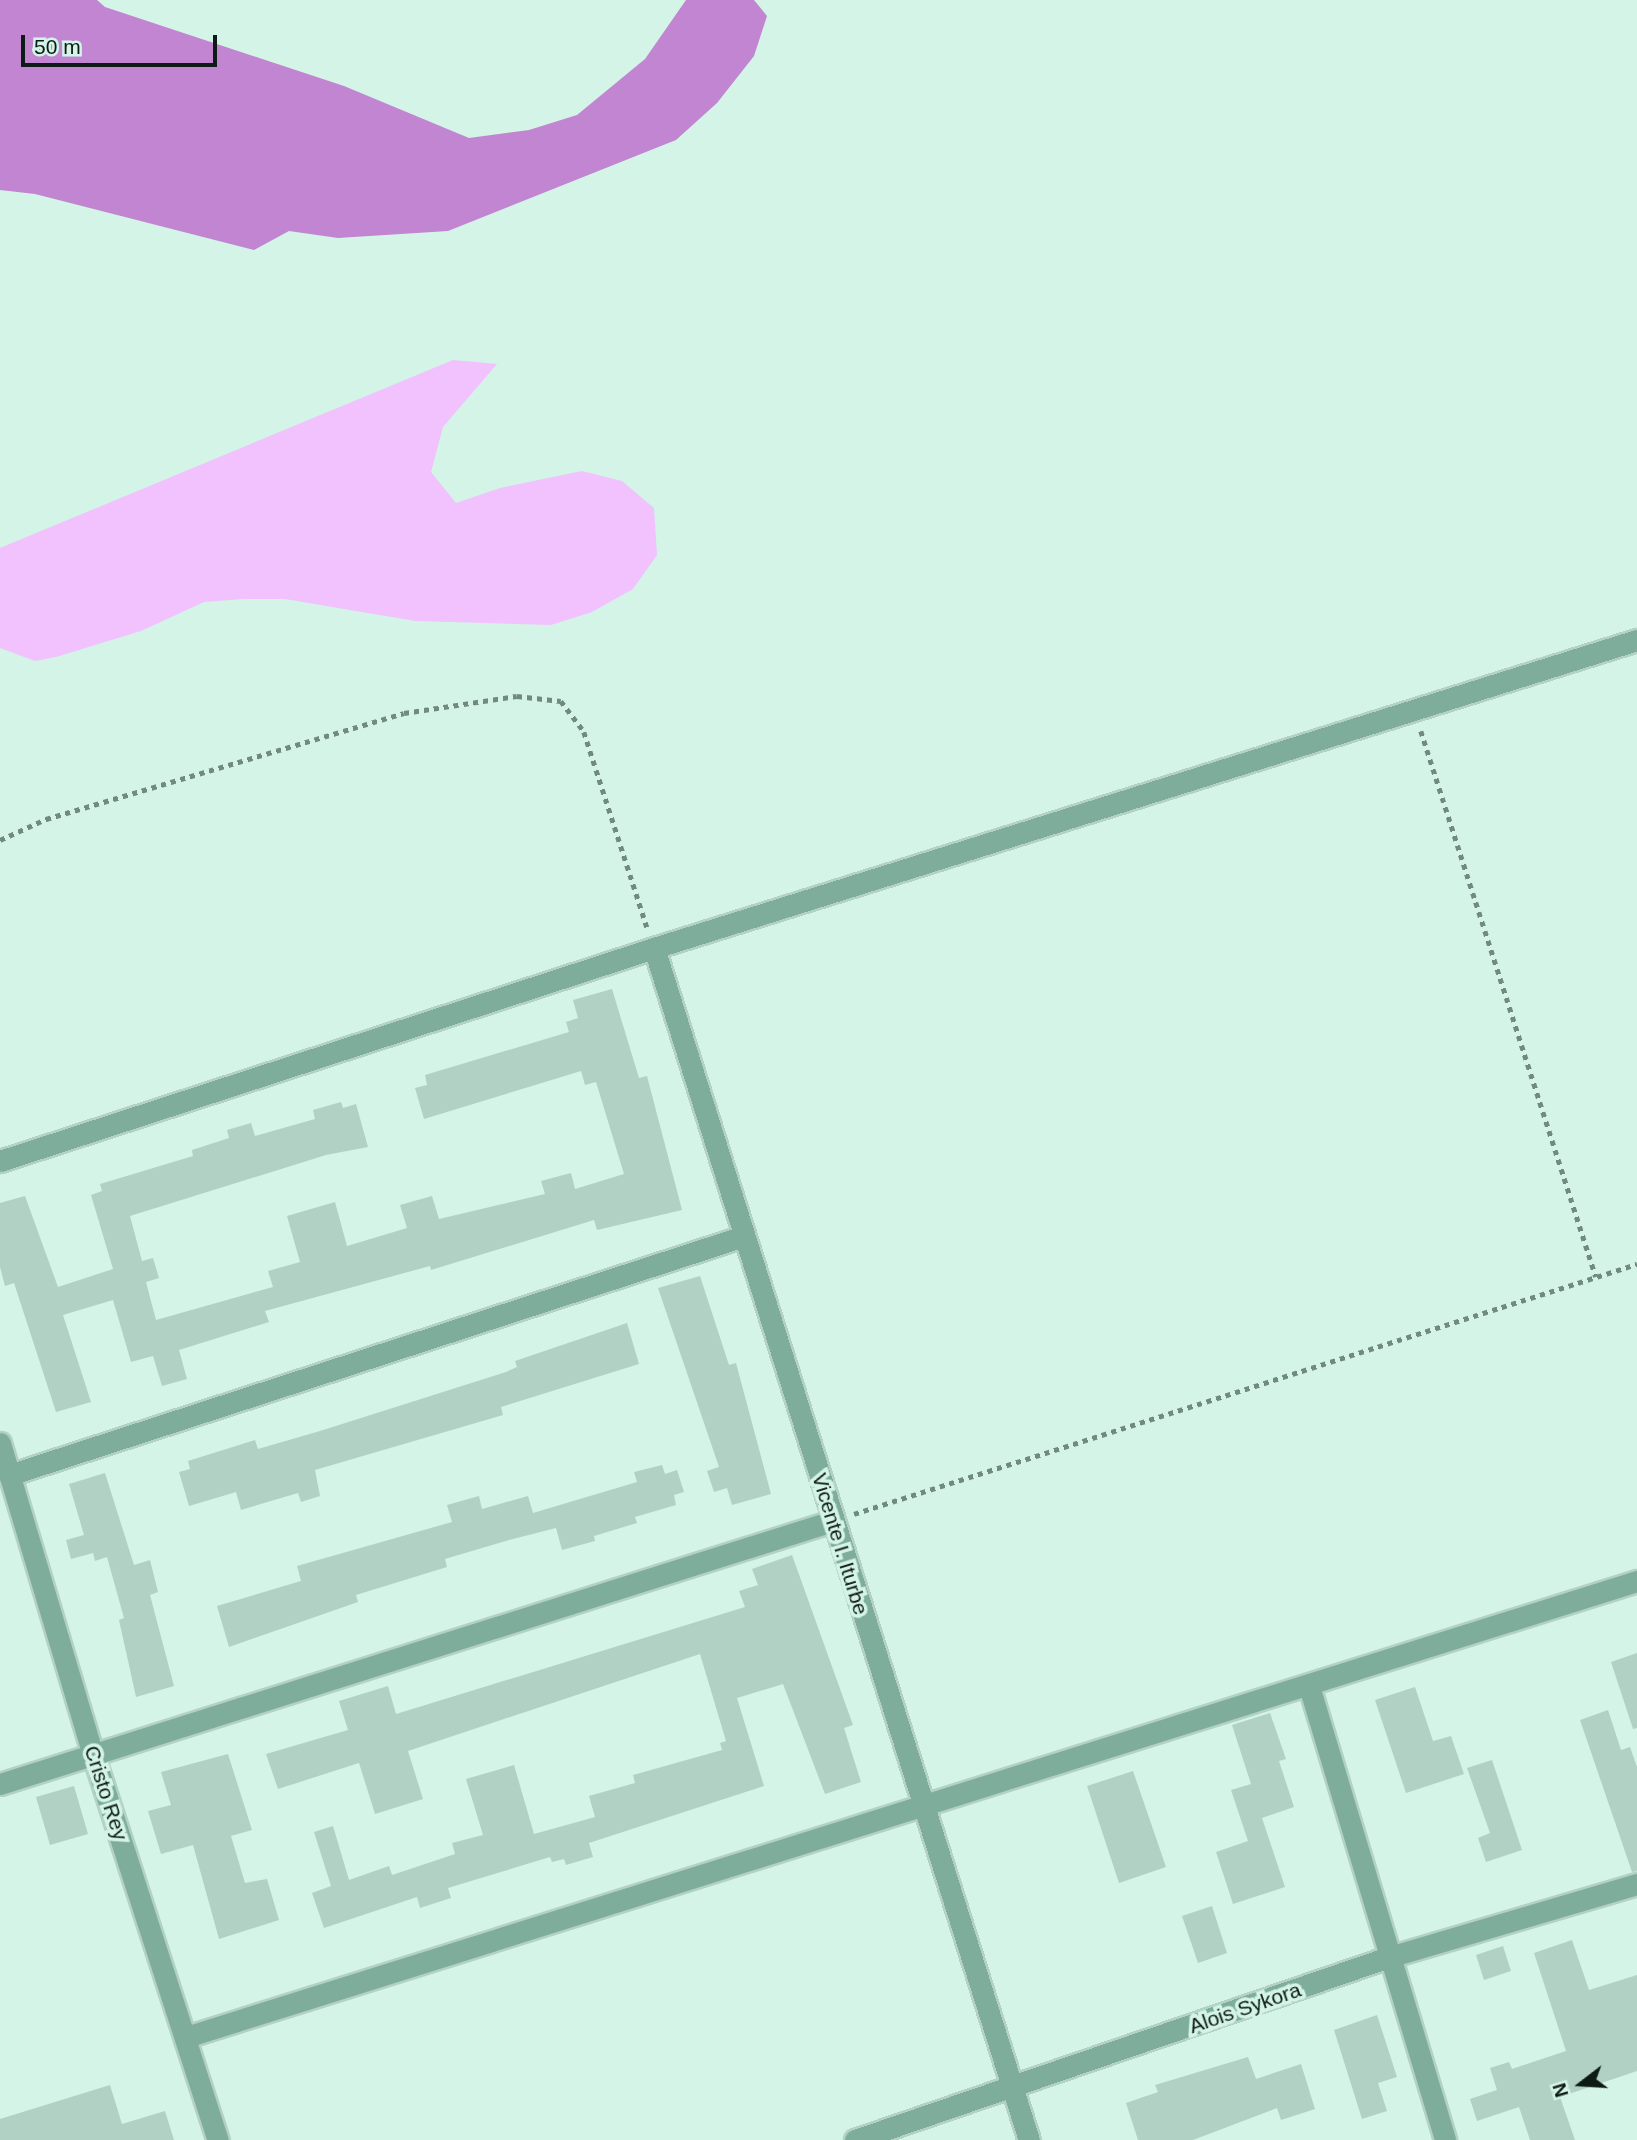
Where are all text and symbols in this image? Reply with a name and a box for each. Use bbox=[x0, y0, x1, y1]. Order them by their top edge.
scale bar bbox=[24, 21, 220, 65]
text: 50 m bbox=[34, 35, 81, 58]
street label: Vicente I. Iturbe bbox=[807, 1470, 873, 1618]
street label: Cristo Rey bbox=[79, 1742, 133, 1844]
street label: Alois Sykora bbox=[1186, 1977, 1304, 2039]
north arrow bbox=[1546, 2049, 1616, 2119]
text: N bbox=[1548, 2081, 1572, 2100]

